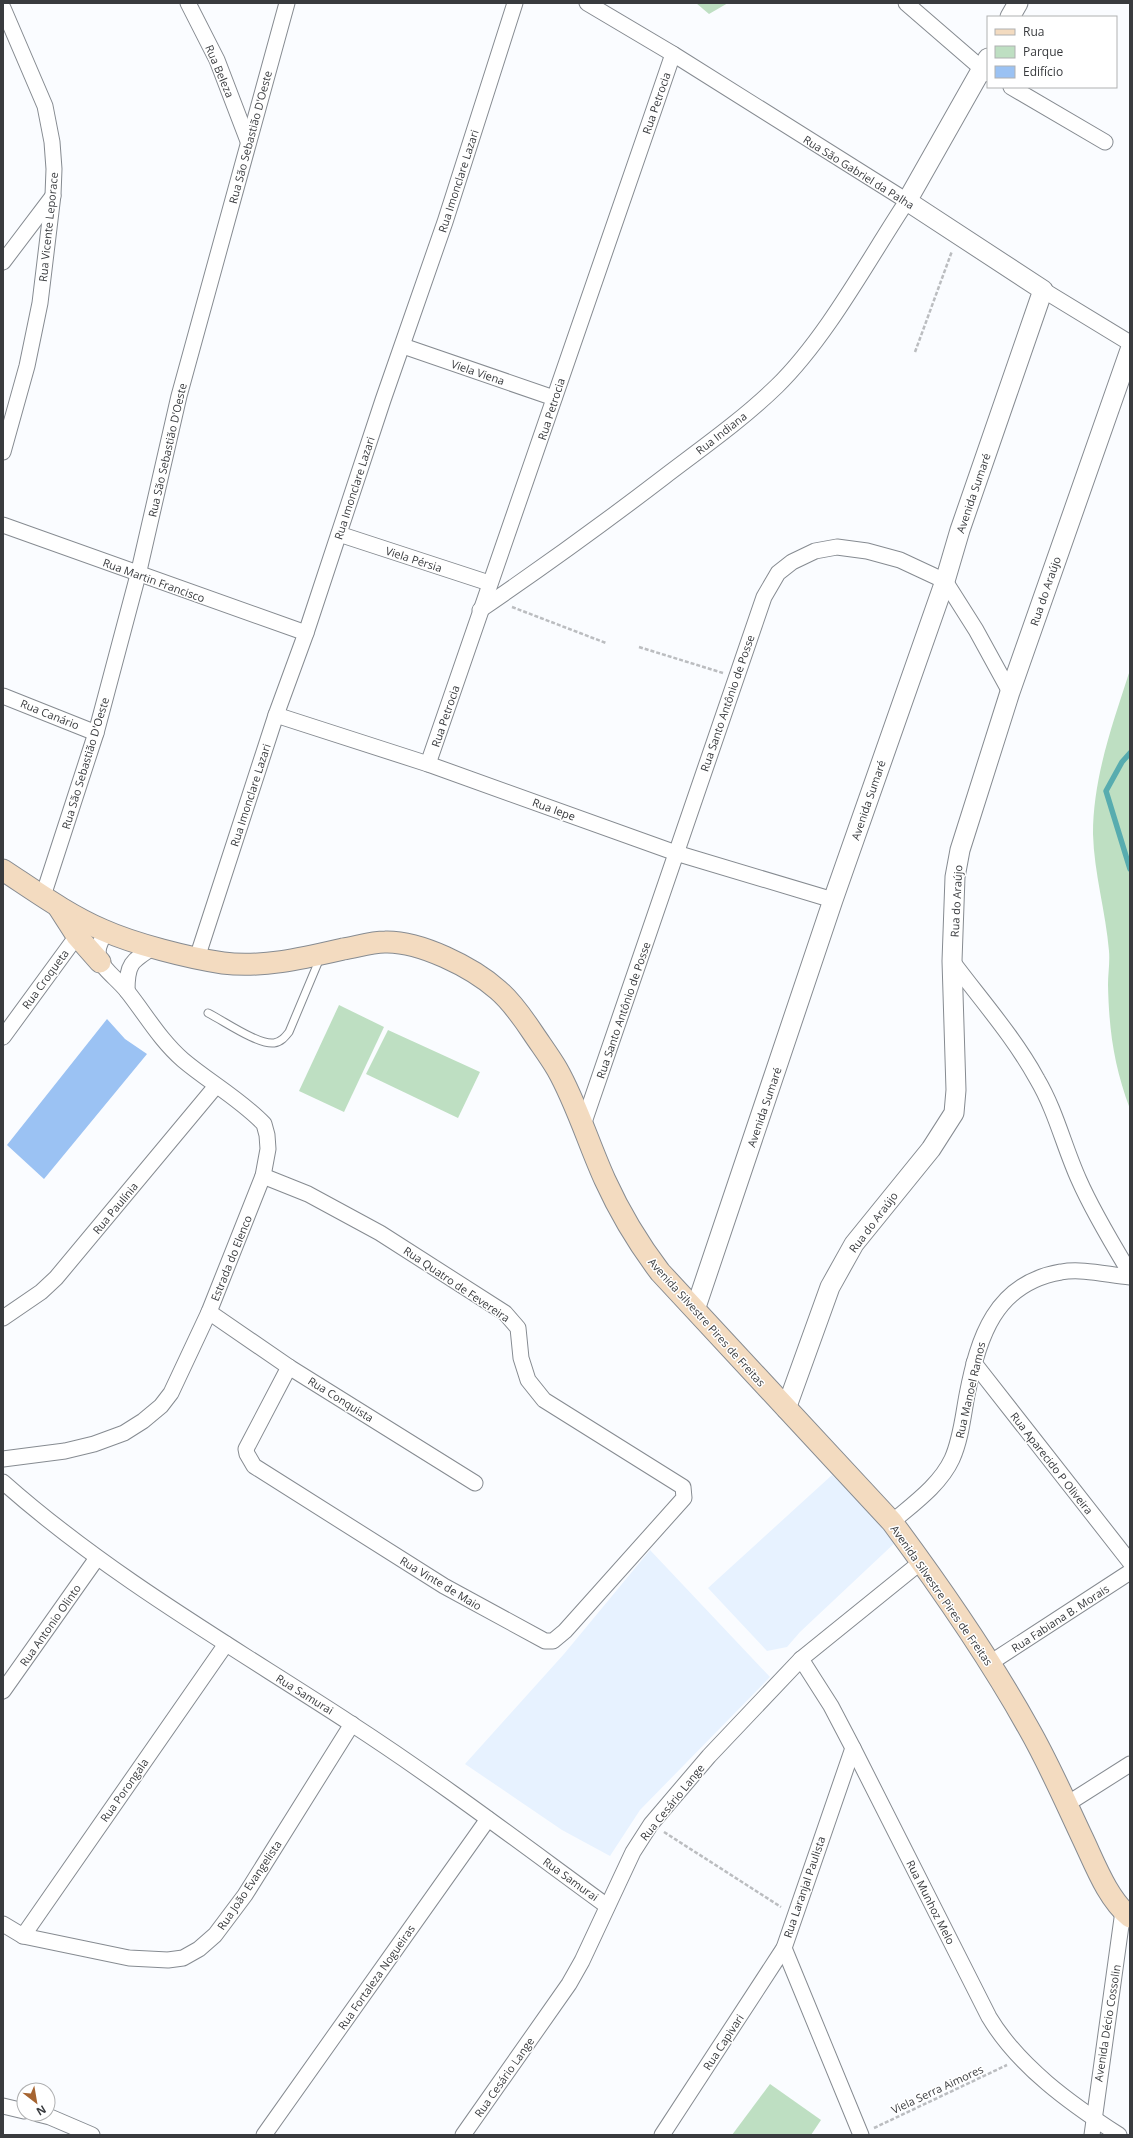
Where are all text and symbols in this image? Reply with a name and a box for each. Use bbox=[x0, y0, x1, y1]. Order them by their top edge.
legend bbox=[987, 16, 1117, 88]
text: Rua bbox=[1023, 23, 1044, 40]
street label: Rua Beleza bbox=[202, 42, 238, 100]
text: Parque bbox=[1023, 43, 1063, 60]
text: Edifício bbox=[1023, 63, 1063, 80]
street label: Rua São Sebastião D'Oeste bbox=[225, 69, 275, 205]
street label: Rua Petrocia bbox=[638, 70, 674, 136]
street label: Rua Imonclare Lazari bbox=[434, 128, 482, 234]
street label: Rua São Gabriel da Palha bbox=[801, 132, 917, 212]
street label: Rua Vicente Leporace bbox=[35, 171, 61, 283]
street label: Viela Viena bbox=[449, 356, 507, 388]
street label: Rua Petrocia bbox=[534, 376, 568, 442]
street label: Rua São Sebastião D'Oeste bbox=[144, 381, 190, 519]
street label: Rua Indiana bbox=[692, 408, 750, 458]
street label: Rua Imonclare Lazari bbox=[330, 435, 378, 541]
street label: Avenida Sumaré bbox=[952, 451, 994, 535]
street label: Viela Pérsia bbox=[384, 543, 444, 575]
street label: Rua do Araújo bbox=[1026, 554, 1064, 628]
street label: Rua Martin Francisco bbox=[101, 555, 207, 606]
street label: Rua Santo Antônio de Posse bbox=[697, 633, 757, 773]
street label: Rua Petrocia bbox=[427, 683, 463, 749]
street label: Rua Canário bbox=[18, 695, 82, 733]
street label: Rua São Sebastião D'Oeste bbox=[58, 695, 112, 831]
street label: Rua Imonclare Lazari bbox=[226, 742, 274, 848]
street label: Avenida Sumaré bbox=[847, 758, 889, 842]
street label: Rua Iepe bbox=[530, 794, 578, 824]
street label: Rua do Araújo bbox=[947, 864, 965, 938]
street label: Rua Santo Antônio de Posse bbox=[593, 940, 653, 1080]
street label: Rua Croqueta bbox=[18, 946, 72, 1012]
street label: Avenida Sumaré bbox=[743, 1065, 785, 1149]
street label: Rua Paulínia bbox=[89, 1179, 141, 1237]
street label: Rua do Araújo bbox=[845, 1188, 901, 1255]
street label: Estrada do Elenco bbox=[207, 1212, 255, 1303]
street label: Rua Quatro de Fevereira bbox=[401, 1243, 513, 1325]
street label: Avenida Silvestre Pires de Freitas bbox=[645, 1255, 769, 1389]
street label: Rua Manoel Ramos bbox=[952, 1340, 988, 1440]
street label: Rua Conquista bbox=[306, 1373, 376, 1425]
street label: Rua Aparecido P Oliveira bbox=[1007, 1409, 1097, 1517]
street label: Avenida Silvestre Pires de Freitas bbox=[888, 1522, 996, 1668]
street label: Rua Vinte de Maio bbox=[397, 1553, 485, 1613]
street label: Rua Antonio Olinto bbox=[16, 1581, 84, 1669]
street label: Rua Fabiana B. Morais bbox=[1008, 1581, 1112, 1655]
street label: Rua Samurai bbox=[273, 1670, 337, 1718]
street label: Rua Porongala bbox=[96, 1755, 152, 1825]
street label: Rua Cesário Lange bbox=[636, 1761, 708, 1843]
street label: Rua Laranjal Paulista bbox=[780, 1834, 828, 1940]
street label: Rua João Evangelista bbox=[213, 1837, 285, 1933]
street label: Rua Samurai bbox=[540, 1854, 602, 1904]
street label: Rua Munhoz Melo bbox=[903, 1857, 959, 1947]
street label: Rua Fortaleza Nogueiras bbox=[334, 1922, 418, 2032]
street label: Avenida Décio Cossolin bbox=[1090, 1963, 1124, 2083]
street label: Rua Capivari bbox=[699, 2011, 747, 2073]
street label: Rua Cesário Lange bbox=[471, 2034, 537, 2120]
street label: Viela Serra Aimores bbox=[889, 2061, 985, 2117]
north arrow bbox=[16, 2082, 56, 2122]
text: N bbox=[34, 2102, 49, 2120]

